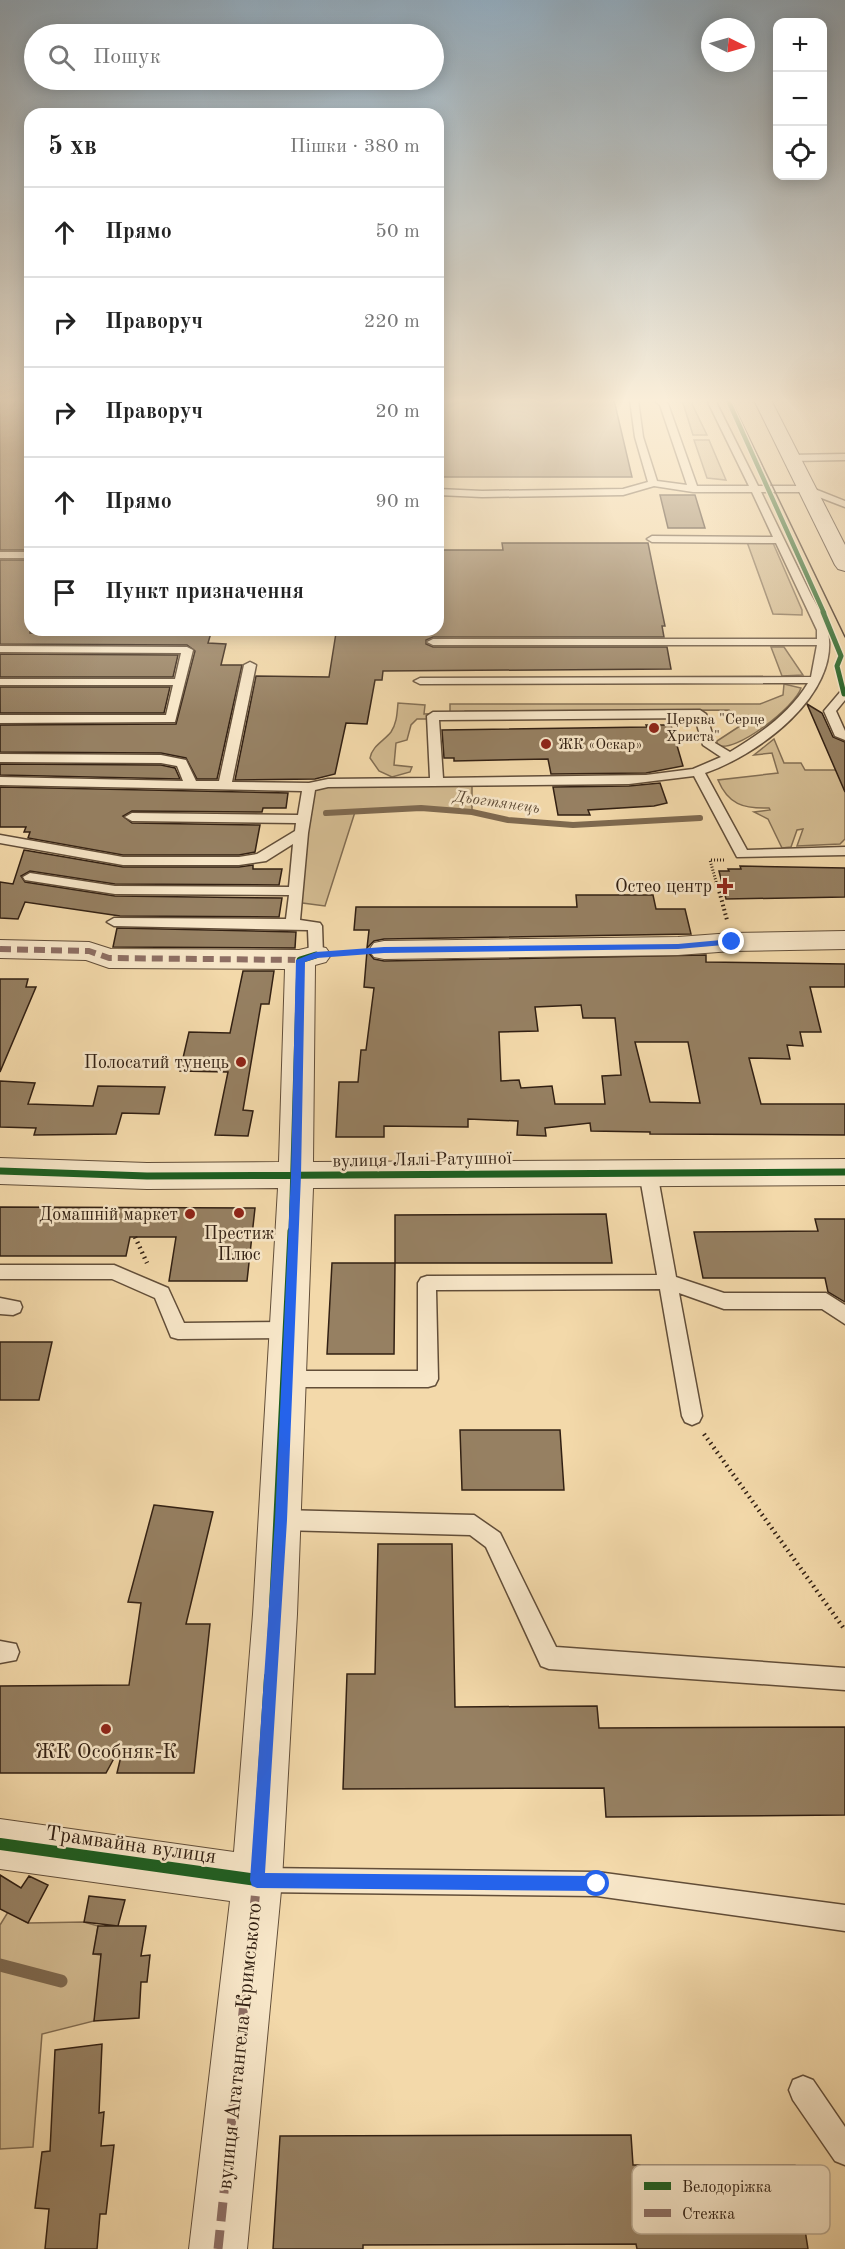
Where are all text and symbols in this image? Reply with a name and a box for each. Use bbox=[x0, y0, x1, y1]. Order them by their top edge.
north arrow bbox=[701, 18, 755, 72]
map controls bbox=[773, 18, 827, 180]
button: + bbox=[773, 18, 827, 72]
search box bbox=[24, 24, 444, 90]
icon: search bbox=[45, 41, 78, 74]
text: Пошук bbox=[93, 46, 161, 68]
button: − bbox=[773, 72, 827, 126]
button: locate bbox=[773, 126, 827, 180]
text: 5 хв bbox=[48, 134, 97, 160]
text: Пішки · 380 m bbox=[290, 137, 420, 157]
icon: ahead bbox=[48, 216, 81, 249]
text: Прямо bbox=[105, 221, 172, 243]
text: 50 m bbox=[375, 222, 420, 242]
icon: right bbox=[48, 306, 81, 339]
text: Праворуч bbox=[105, 311, 203, 333]
text: 220 m bbox=[364, 312, 420, 332]
icon: right bbox=[48, 396, 81, 429]
text: Праворуч bbox=[105, 401, 203, 423]
text: 20 m bbox=[375, 402, 420, 422]
icon: ahead bbox=[48, 486, 81, 519]
text: Прямо bbox=[105, 491, 172, 513]
text: 90 m bbox=[375, 492, 420, 512]
icon: arrive bbox=[48, 576, 81, 609]
text: Пункт призначення bbox=[105, 581, 304, 603]
place label: Церква "Серце Христа" bbox=[666, 713, 765, 745]
marker: Церква "Серце Христа" bbox=[647, 721, 661, 735]
marker: ЖК «Оскар» bbox=[539, 737, 553, 751]
place label: ЖК «Оскар» bbox=[558, 738, 642, 753]
water label: Дьогтянець bbox=[451, 789, 541, 817]
marker: Остео центр bbox=[716, 877, 734, 895]
place label: Остео центр bbox=[615, 878, 712, 896]
route end bbox=[718, 928, 744, 954]
place label: Полосатий тунець bbox=[84, 1054, 229, 1072]
marker: Полосатий тунець bbox=[234, 1055, 248, 1069]
street label: вулиця Лялі Ратушної bbox=[332, 1149, 512, 1171]
place label: Домашній маркет bbox=[39, 1206, 178, 1224]
marker: Престиж Плюс bbox=[232, 1206, 246, 1220]
marker: Домашній маркет bbox=[183, 1207, 197, 1221]
place label: Престиж Плюс bbox=[204, 1225, 274, 1264]
marker: ЖК Особняк-К bbox=[99, 1722, 113, 1736]
place label: ЖК Особняк-К bbox=[34, 1742, 178, 1763]
street label: Трамвайна вулиця bbox=[44, 1823, 218, 1868]
route start bbox=[583, 1870, 609, 1896]
street label: вулиця Агатангела Кримського bbox=[215, 1902, 266, 2191]
legend bbox=[632, 2165, 830, 2234]
text: Велодоріжка bbox=[682, 2180, 772, 2196]
text: Стежка bbox=[682, 2207, 735, 2223]

